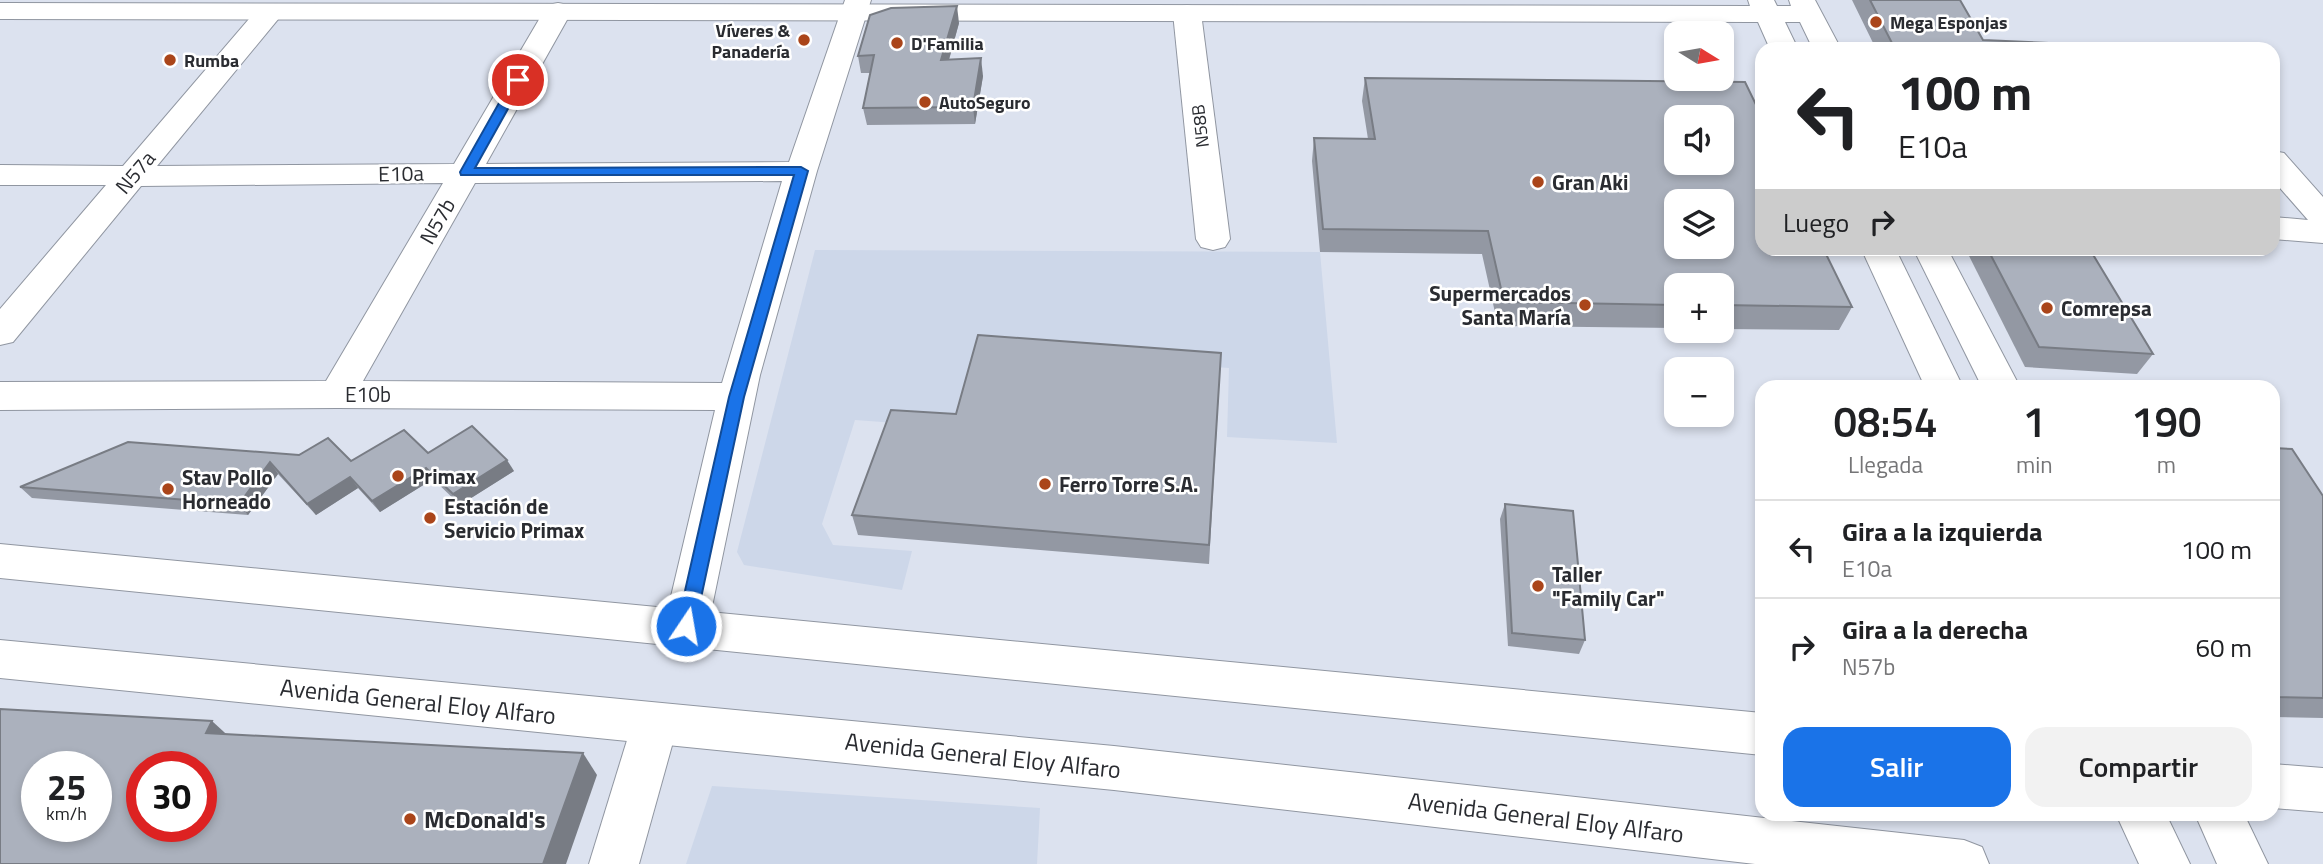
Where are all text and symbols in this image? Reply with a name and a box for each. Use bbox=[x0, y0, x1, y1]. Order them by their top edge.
place label: Mega Esponjas bbox=[1890, 9, 2007, 36]
marker: Mega Esponjas bbox=[1868, 14, 1884, 30]
place label: Víveres & Panadería bbox=[712, 17, 790, 65]
north arrow bbox=[1664, 21, 1734, 91]
map controls bbox=[1664, 21, 1734, 427]
place label: D'Familia bbox=[911, 30, 984, 57]
marker: Víveres & Panadería bbox=[796, 32, 812, 48]
marker: D'Familia bbox=[889, 35, 905, 51]
place label: Rumba bbox=[184, 47, 239, 74]
pin bbox=[488, 50, 548, 110]
marker: Rumba bbox=[162, 52, 178, 68]
text: 100 m bbox=[1898, 54, 2032, 129]
icon: arrive bbox=[499, 61, 537, 99]
icon: left bbox=[1783, 70, 1874, 161]
place label: AutoSeguro bbox=[939, 89, 1031, 116]
marker: AutoSeguro bbox=[917, 94, 933, 110]
street label: N58B bbox=[1184, 103, 1216, 149]
button: sound bbox=[1664, 105, 1734, 175]
text: E10a bbox=[1898, 122, 1968, 170]
street label: N57a bbox=[107, 143, 163, 201]
street label: E10a bbox=[378, 157, 425, 189]
place label: Gran Aki bbox=[1552, 166, 1628, 198]
marker: Gran Aki bbox=[1530, 174, 1546, 190]
button: layers bbox=[1664, 189, 1734, 259]
street label: N57b bbox=[411, 192, 463, 250]
text: Luego bbox=[1783, 203, 1849, 242]
icon: right bbox=[1863, 203, 1901, 241]
button: + bbox=[1664, 273, 1734, 343]
place label: Supermercados Santa María bbox=[1429, 277, 1571, 333]
place label: Comrepsa bbox=[2061, 292, 2152, 324]
marker: Supermercados Santa María bbox=[1577, 297, 1593, 313]
marker: Comrepsa bbox=[2039, 300, 2055, 316]
button: − bbox=[1664, 357, 1734, 427]
street label: E10b bbox=[345, 378, 391, 410]
text: 08:54 bbox=[1833, 389, 1938, 453]
text: 1 bbox=[2023, 389, 2046, 453]
text: 190 bbox=[2131, 389, 2202, 453]
text: Llegada bbox=[1848, 447, 1923, 482]
text: min bbox=[2016, 447, 2053, 482]
text: m bbox=[2157, 447, 2176, 482]
place label: Primax bbox=[412, 460, 476, 492]
place label: Stav Pollo Horneado bbox=[182, 461, 273, 517]
marker: Primax bbox=[390, 468, 406, 484]
place label: Ferro Torre S.A. bbox=[1059, 468, 1198, 500]
marker: Ferro Torre S.A. bbox=[1037, 476, 1053, 492]
marker: Stav Pollo Horneado bbox=[160, 481, 176, 497]
place label: Estación de Servicio Primax bbox=[444, 490, 584, 546]
marker: Estación de Servicio Primax bbox=[422, 510, 438, 526]
text: Gira a la izquierda bbox=[1842, 512, 2043, 551]
icon: left bbox=[1783, 530, 1821, 568]
text: 100 m bbox=[2181, 530, 2252, 569]
text: E10a bbox=[1842, 551, 1892, 586]
place label: Taller "Family Car" bbox=[1552, 558, 1665, 614]
marker: Taller "Family Car" bbox=[1530, 578, 1546, 594]
position arrow bbox=[649, 589, 723, 663]
text: Gira a la derecha bbox=[1842, 610, 2028, 649]
icon: right bbox=[1783, 628, 1821, 666]
text: 60 m bbox=[2195, 628, 2252, 667]
text: N57b bbox=[1842, 649, 1895, 684]
street label: Avenida General Eloy Alfaro bbox=[278, 669, 558, 733]
street label: Avenida General Eloy Alfaro bbox=[843, 723, 1123, 787]
button: Salir bbox=[1783, 727, 2011, 807]
button: Compartir bbox=[2025, 727, 2252, 807]
speed limit sign: 30 bbox=[126, 751, 217, 842]
text: 25 bbox=[47, 760, 86, 814]
street label: Avenida General Eloy Alfaro bbox=[1406, 782, 1686, 852]
text: km/h bbox=[46, 800, 87, 827]
place label: McDonald's bbox=[424, 801, 546, 837]
marker: McDonald's bbox=[402, 811, 418, 827]

